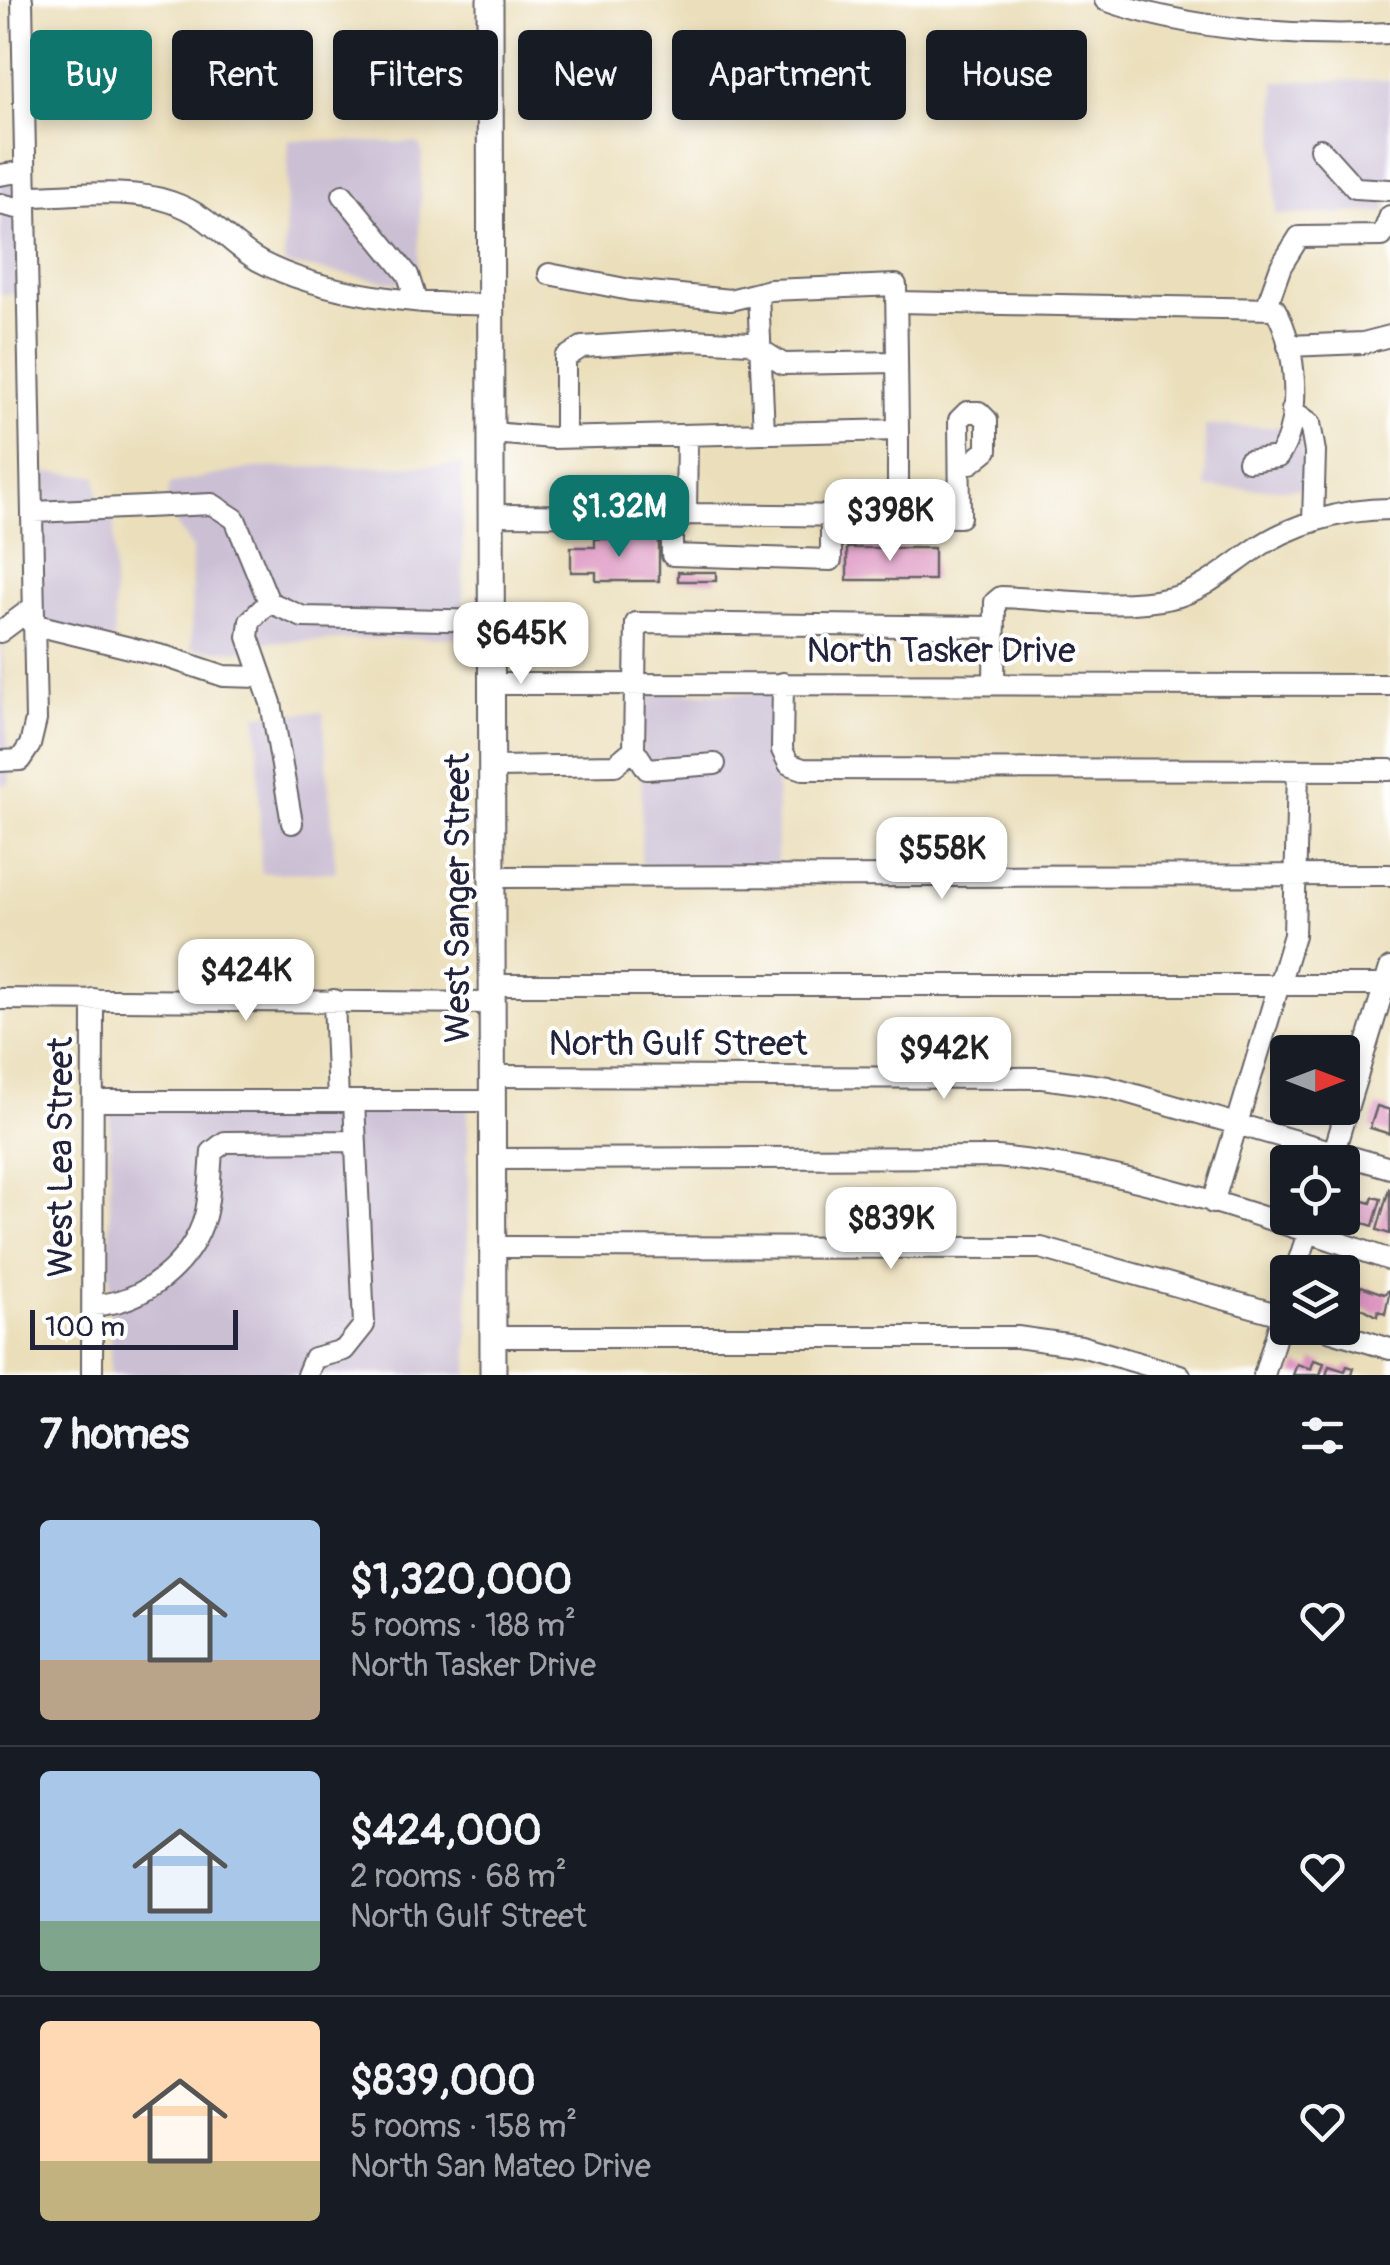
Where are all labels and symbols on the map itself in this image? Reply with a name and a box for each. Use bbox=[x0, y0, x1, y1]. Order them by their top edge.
pin: $1.32M bbox=[538, 475, 700, 560]
pin: $398K bbox=[820, 479, 960, 564]
pin: $645K bbox=[451, 602, 591, 687]
street label: North Tasker Drive bbox=[807, 629, 1075, 673]
street label: West Sanger Street bbox=[436, 752, 480, 1043]
pin: $558K bbox=[872, 817, 1012, 902]
pin: $424K bbox=[176, 939, 316, 1024]
pin: $942K bbox=[874, 1017, 1014, 1102]
street label: North Gulf Street bbox=[549, 1022, 808, 1066]
north arrow bbox=[1270, 1035, 1360, 1125]
street label: West Lea Street bbox=[39, 1036, 83, 1277]
pin: $839K bbox=[821, 1187, 961, 1272]
scale bar bbox=[30, 1305, 238, 1350]

